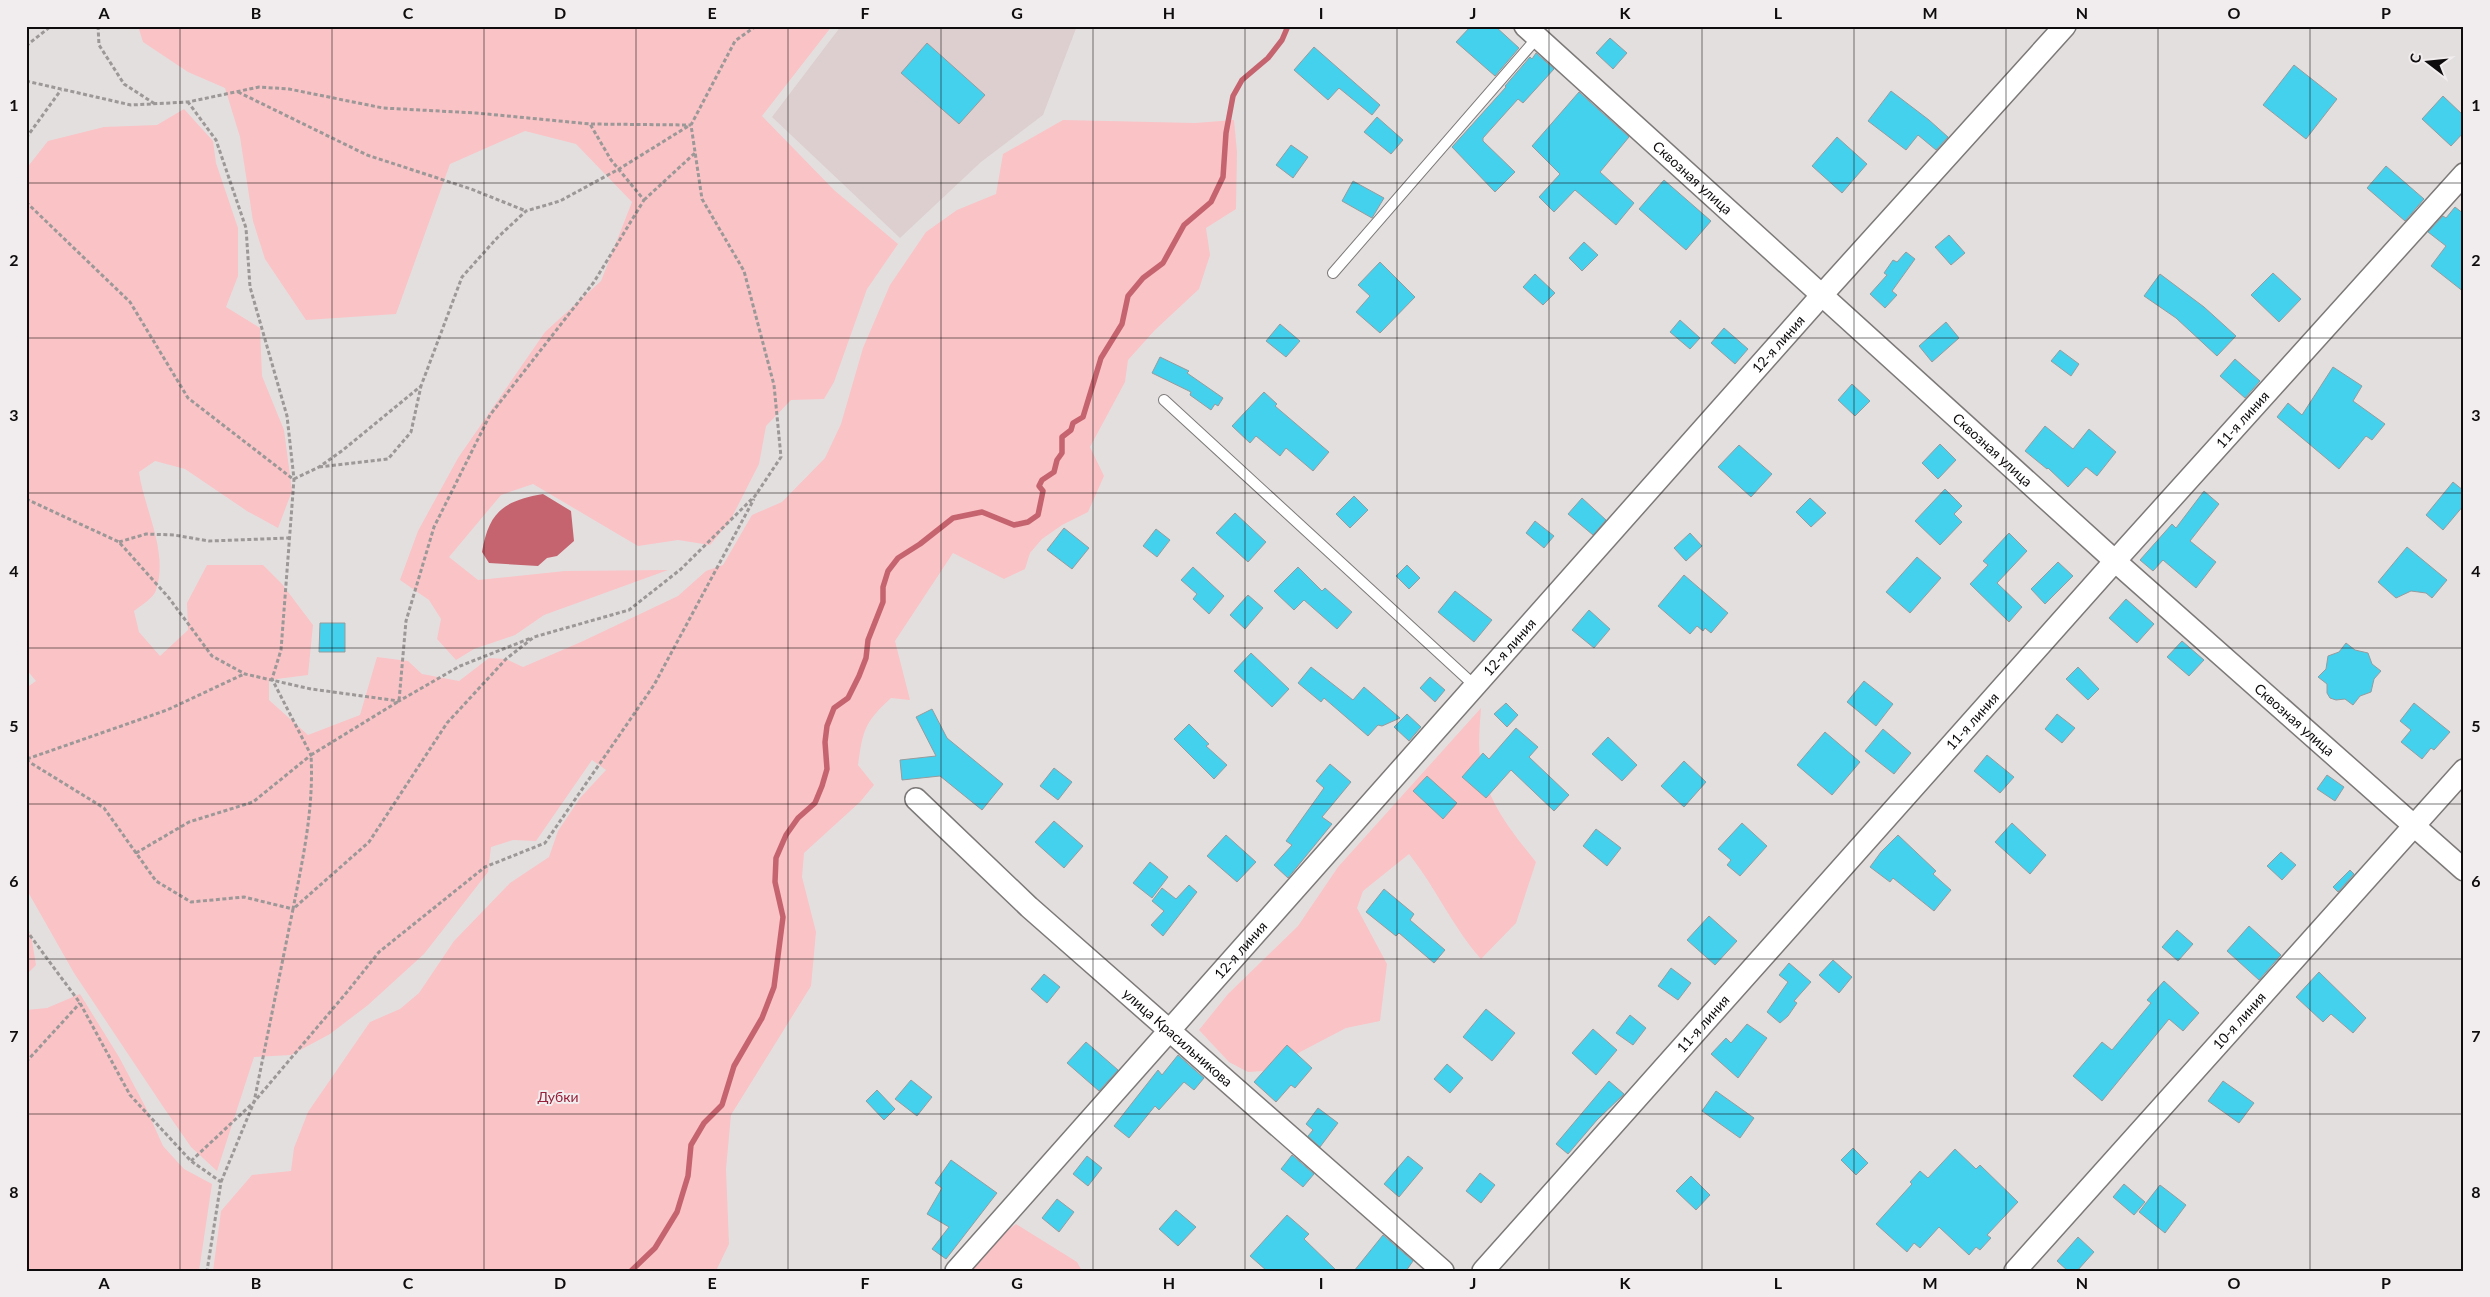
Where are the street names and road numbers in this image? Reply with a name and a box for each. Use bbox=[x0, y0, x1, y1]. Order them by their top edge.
street label: Сквозная улица bbox=[1650, 137, 1736, 218]
street label: 12-я линия bbox=[1748, 312, 1808, 376]
street label: 11-я линия bbox=[2212, 387, 2272, 451]
street label: Сквозная улица bbox=[1950, 409, 2036, 490]
street label: 12-я линия bbox=[1479, 615, 1539, 679]
street label: Сквозная улица bbox=[2251, 679, 2338, 759]
street label: 11-я линия bbox=[1942, 689, 2002, 753]
street label: 12-я линия bbox=[1210, 918, 1270, 982]
street label: улица Красильникова bbox=[1119, 984, 1236, 1090]
street label: 10-я линия bbox=[2209, 988, 2269, 1053]
street label: 11-я линия bbox=[1673, 991, 1733, 1056]

